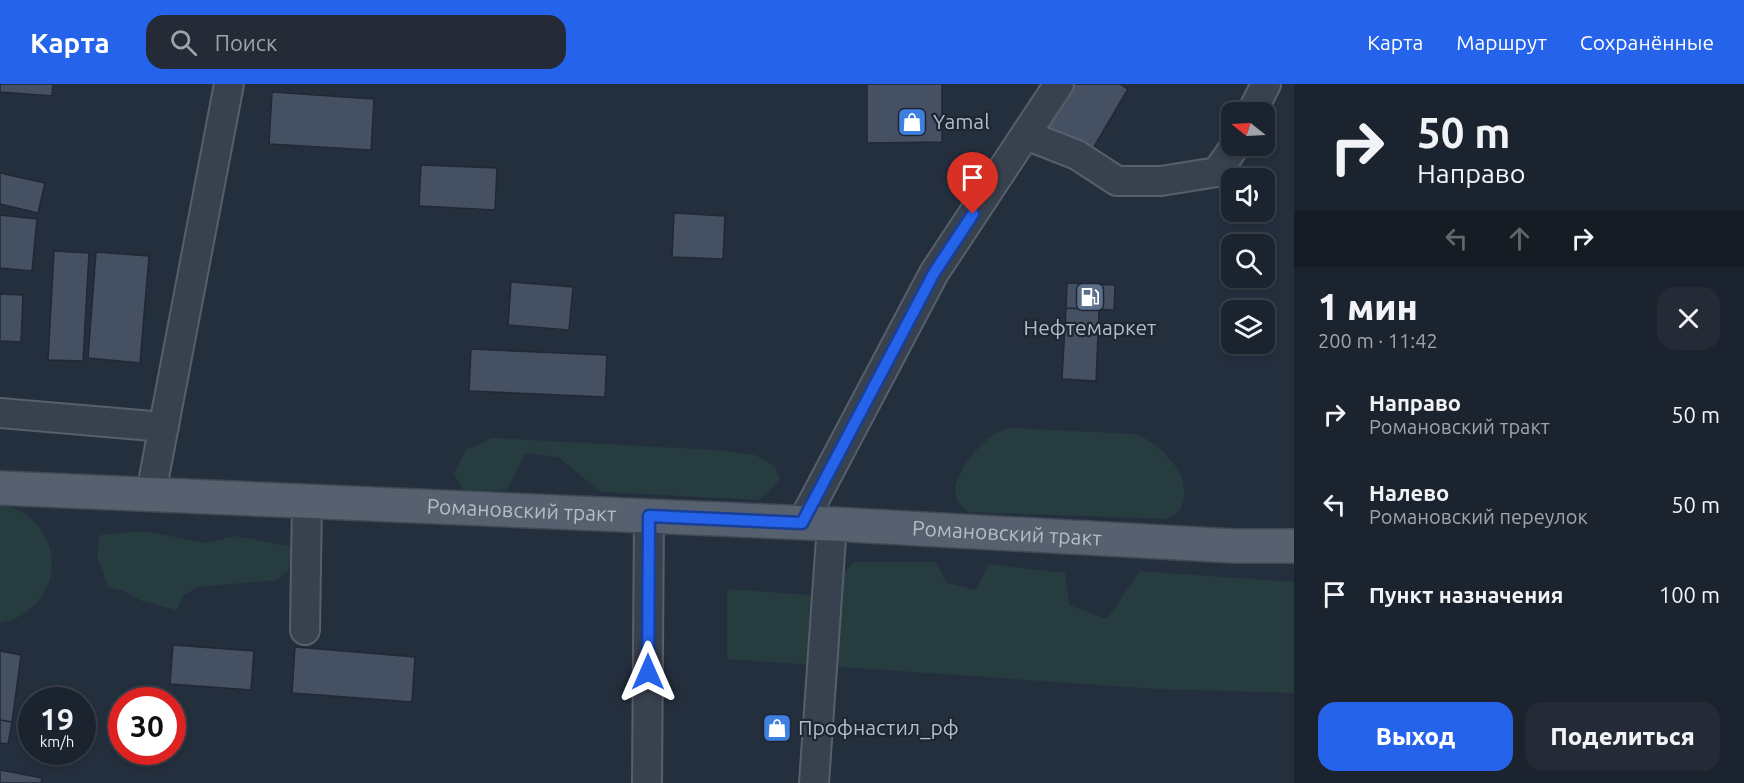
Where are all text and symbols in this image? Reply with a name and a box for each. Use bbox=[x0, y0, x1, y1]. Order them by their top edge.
search box bbox=[146, 15, 566, 69]
icon: search bbox=[167, 26, 200, 59]
text: Карта bbox=[30, 27, 110, 58]
text: Поиск bbox=[215, 30, 277, 55]
text: Карта bbox=[1367, 30, 1423, 54]
text: Маршрут bbox=[1456, 30, 1547, 54]
text: Сохранённые bbox=[1580, 30, 1714, 54]
north arrow bbox=[1221, 102, 1275, 156]
map controls bbox=[1221, 102, 1275, 354]
shop icon: Yamal bbox=[896, 106, 928, 138]
icon: right bbox=[1318, 108, 1396, 186]
place label: Yamal bbox=[933, 109, 990, 133]
text: 50 m bbox=[1417, 109, 1511, 156]
pin bbox=[947, 152, 998, 214]
text: Направо bbox=[1417, 158, 1526, 188]
icon: arrive bbox=[956, 161, 989, 194]
button: sound bbox=[1221, 168, 1275, 222]
icon: left bbox=[1440, 222, 1473, 255]
icon: ahead bbox=[1503, 222, 1536, 255]
icon: right bbox=[1566, 222, 1599, 255]
button: search bbox=[1221, 234, 1275, 288]
fuel station icon: Нефтемаркет bbox=[1074, 281, 1106, 313]
text: 1 мин bbox=[1318, 286, 1418, 327]
button: close bbox=[1657, 287, 1720, 350]
button: layers bbox=[1221, 300, 1275, 354]
place label: Нефтемаркет bbox=[1024, 315, 1157, 339]
text: 200 m · 11:42 bbox=[1318, 329, 1438, 352]
text: Направо bbox=[1369, 390, 1461, 415]
icon: right bbox=[1318, 398, 1351, 431]
text: 50 m bbox=[1671, 402, 1720, 427]
text: Романовский тракт bbox=[1369, 415, 1550, 438]
text: Налево bbox=[1369, 480, 1449, 505]
icon: left bbox=[1318, 488, 1351, 521]
text: 50 m bbox=[1671, 492, 1720, 517]
street label: Романовский тракт bbox=[426, 493, 618, 526]
text: Романовский переулок bbox=[1369, 505, 1588, 528]
street label: Романовский тракт bbox=[912, 515, 1103, 550]
icon: arrive bbox=[1318, 578, 1351, 611]
text: Пункт назначения bbox=[1369, 582, 1563, 607]
text: 100 m bbox=[1659, 582, 1720, 607]
position arrow bbox=[616, 640, 680, 704]
speed limit sign: 30 bbox=[108, 687, 186, 765]
text: 19 bbox=[40, 702, 74, 736]
button: Выход bbox=[1318, 702, 1513, 771]
button: Поделиться bbox=[1525, 702, 1720, 771]
shop icon: Профнастил_рф bbox=[761, 712, 793, 744]
place label: Профнастил_рф bbox=[798, 715, 959, 740]
text: km/h bbox=[40, 733, 74, 750]

